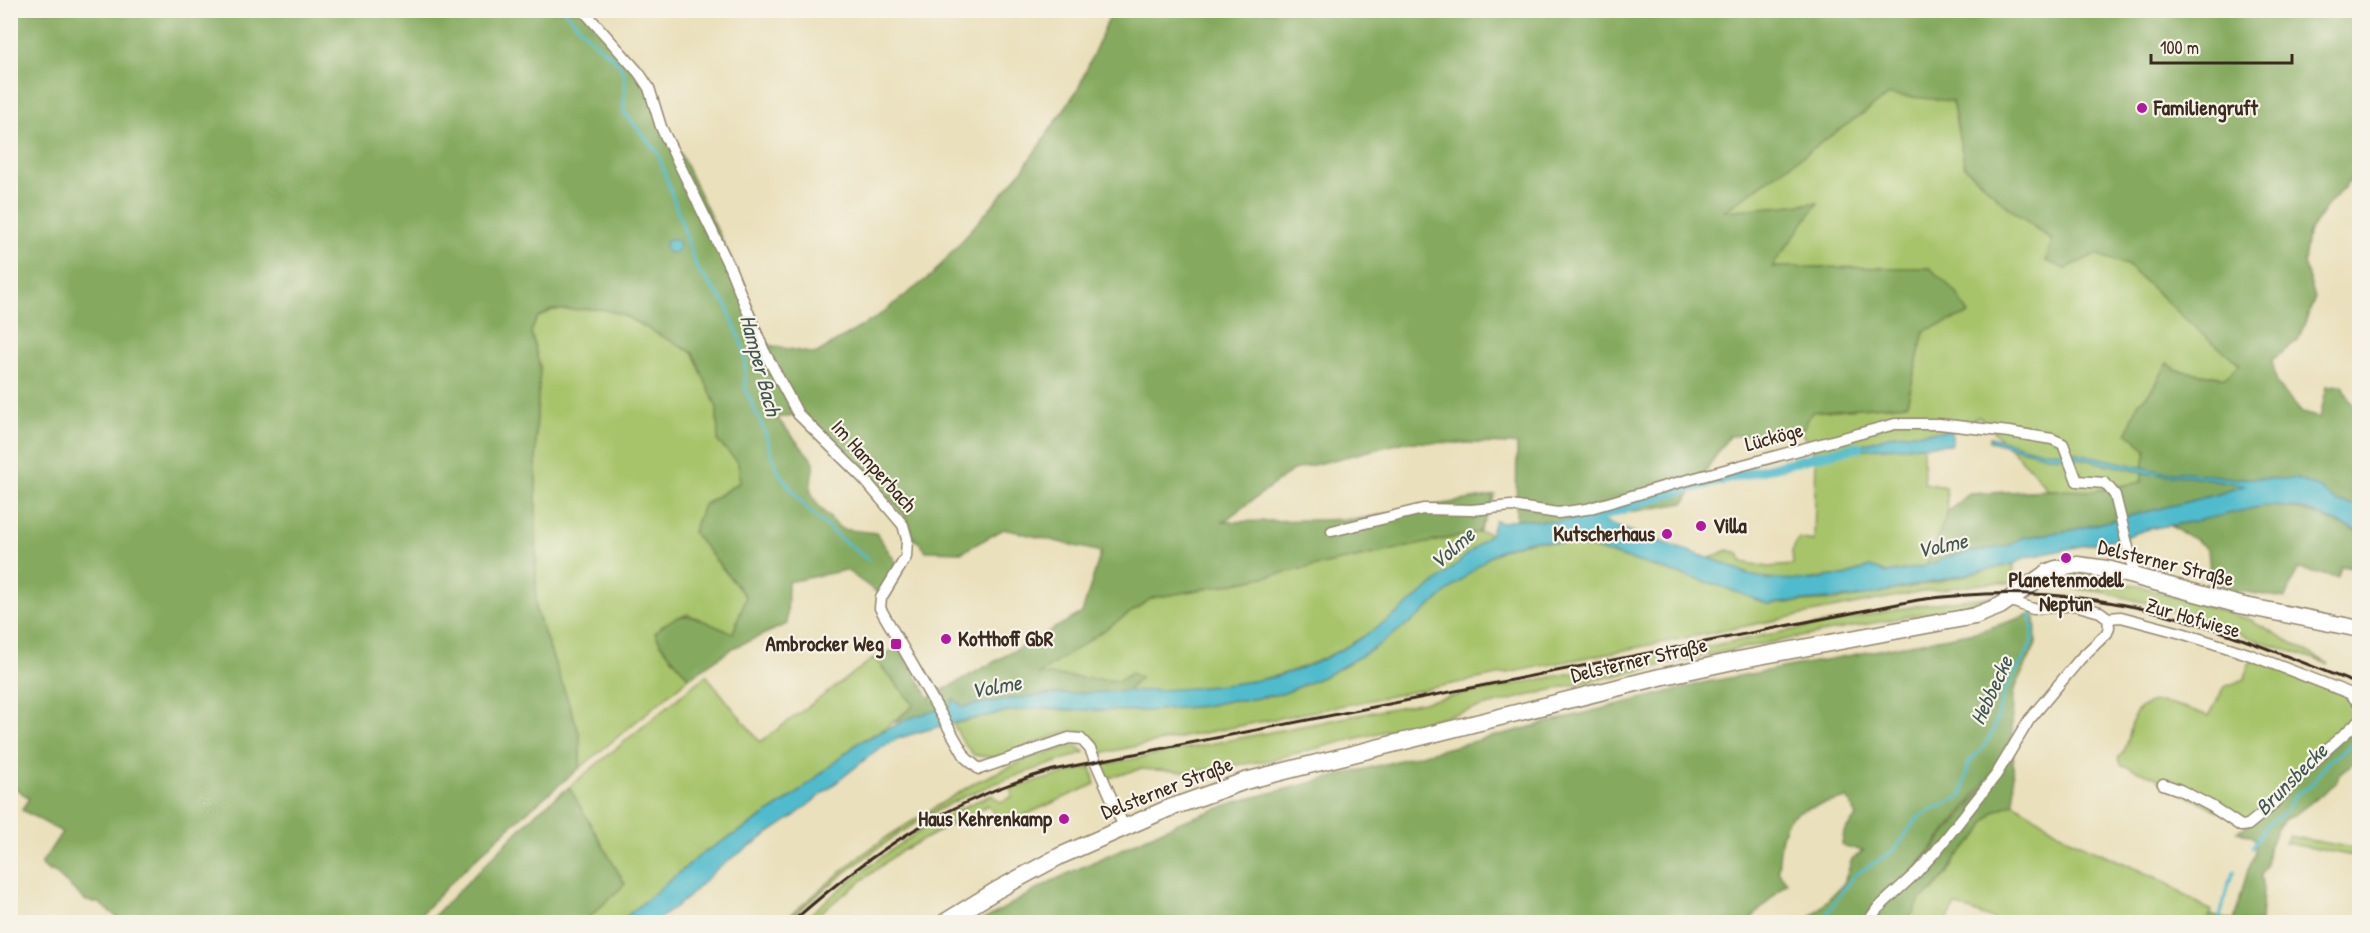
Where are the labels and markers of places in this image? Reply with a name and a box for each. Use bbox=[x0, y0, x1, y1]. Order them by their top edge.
place label: Familiengruft bbox=[2153, 93, 2259, 123]
marker: Familiengruft bbox=[2135, 101, 2149, 115]
place label: Villa bbox=[1713, 511, 1748, 540]
place label: Kutscherhaus bbox=[1553, 519, 1655, 548]
marker: Villa bbox=[1694, 519, 1708, 533]
marker: Kutscherhaus bbox=[1660, 527, 1674, 541]
marker: Planetenmodell Neptun bbox=[2059, 551, 2073, 565]
place label: Planetenmodell Neptun bbox=[2008, 565, 2125, 619]
place label: Kotthoff GbR bbox=[958, 624, 1054, 653]
place label: Ambrocker Weg bbox=[765, 629, 884, 659]
marker: Kotthoff GbR bbox=[939, 632, 953, 646]
marker: Ambrocker Weg bbox=[889, 637, 903, 651]
place label: Haus Kehrenkamp bbox=[918, 804, 1053, 834]
marker: Haus Kehrenkamp bbox=[1057, 812, 1071, 826]

